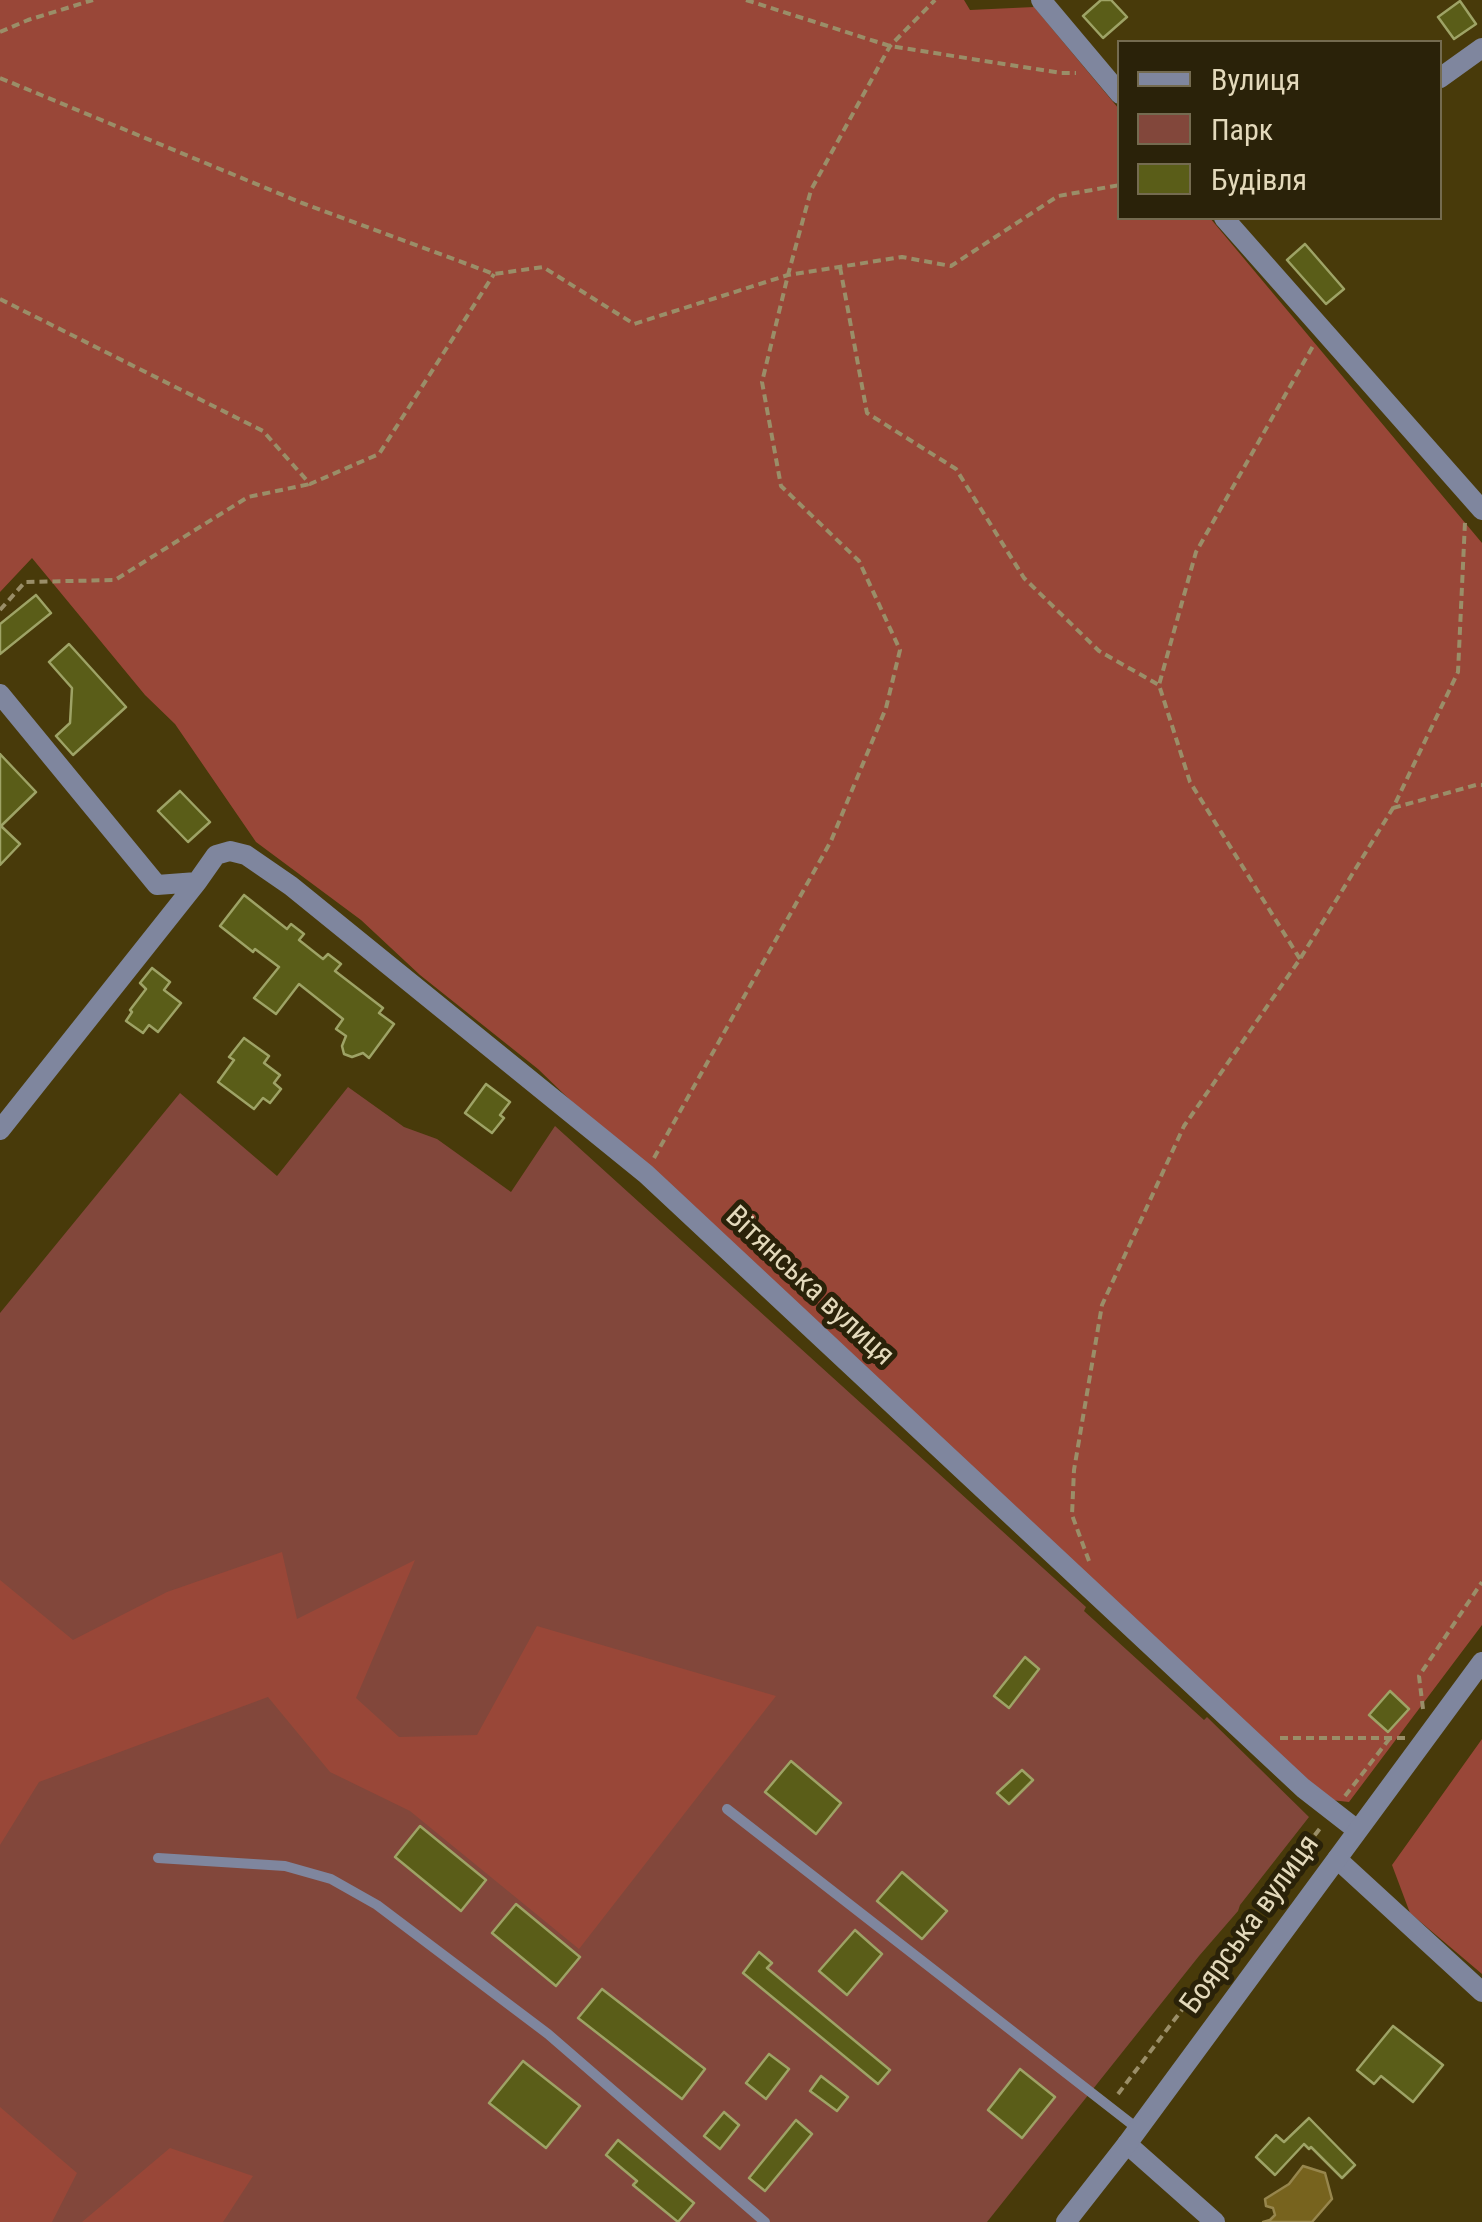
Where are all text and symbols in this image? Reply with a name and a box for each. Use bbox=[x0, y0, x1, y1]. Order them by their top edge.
legend bbox=[1117, 40, 1442, 220]
text: Вулиця bbox=[1211, 62, 1300, 97]
text: Парк bbox=[1211, 112, 1273, 147]
text: Будівля bbox=[1211, 162, 1307, 197]
street label: Вітянська вулиця bbox=[717, 1200, 901, 1374]
street label: Боярська вулиця bbox=[1174, 1828, 1328, 2022]

